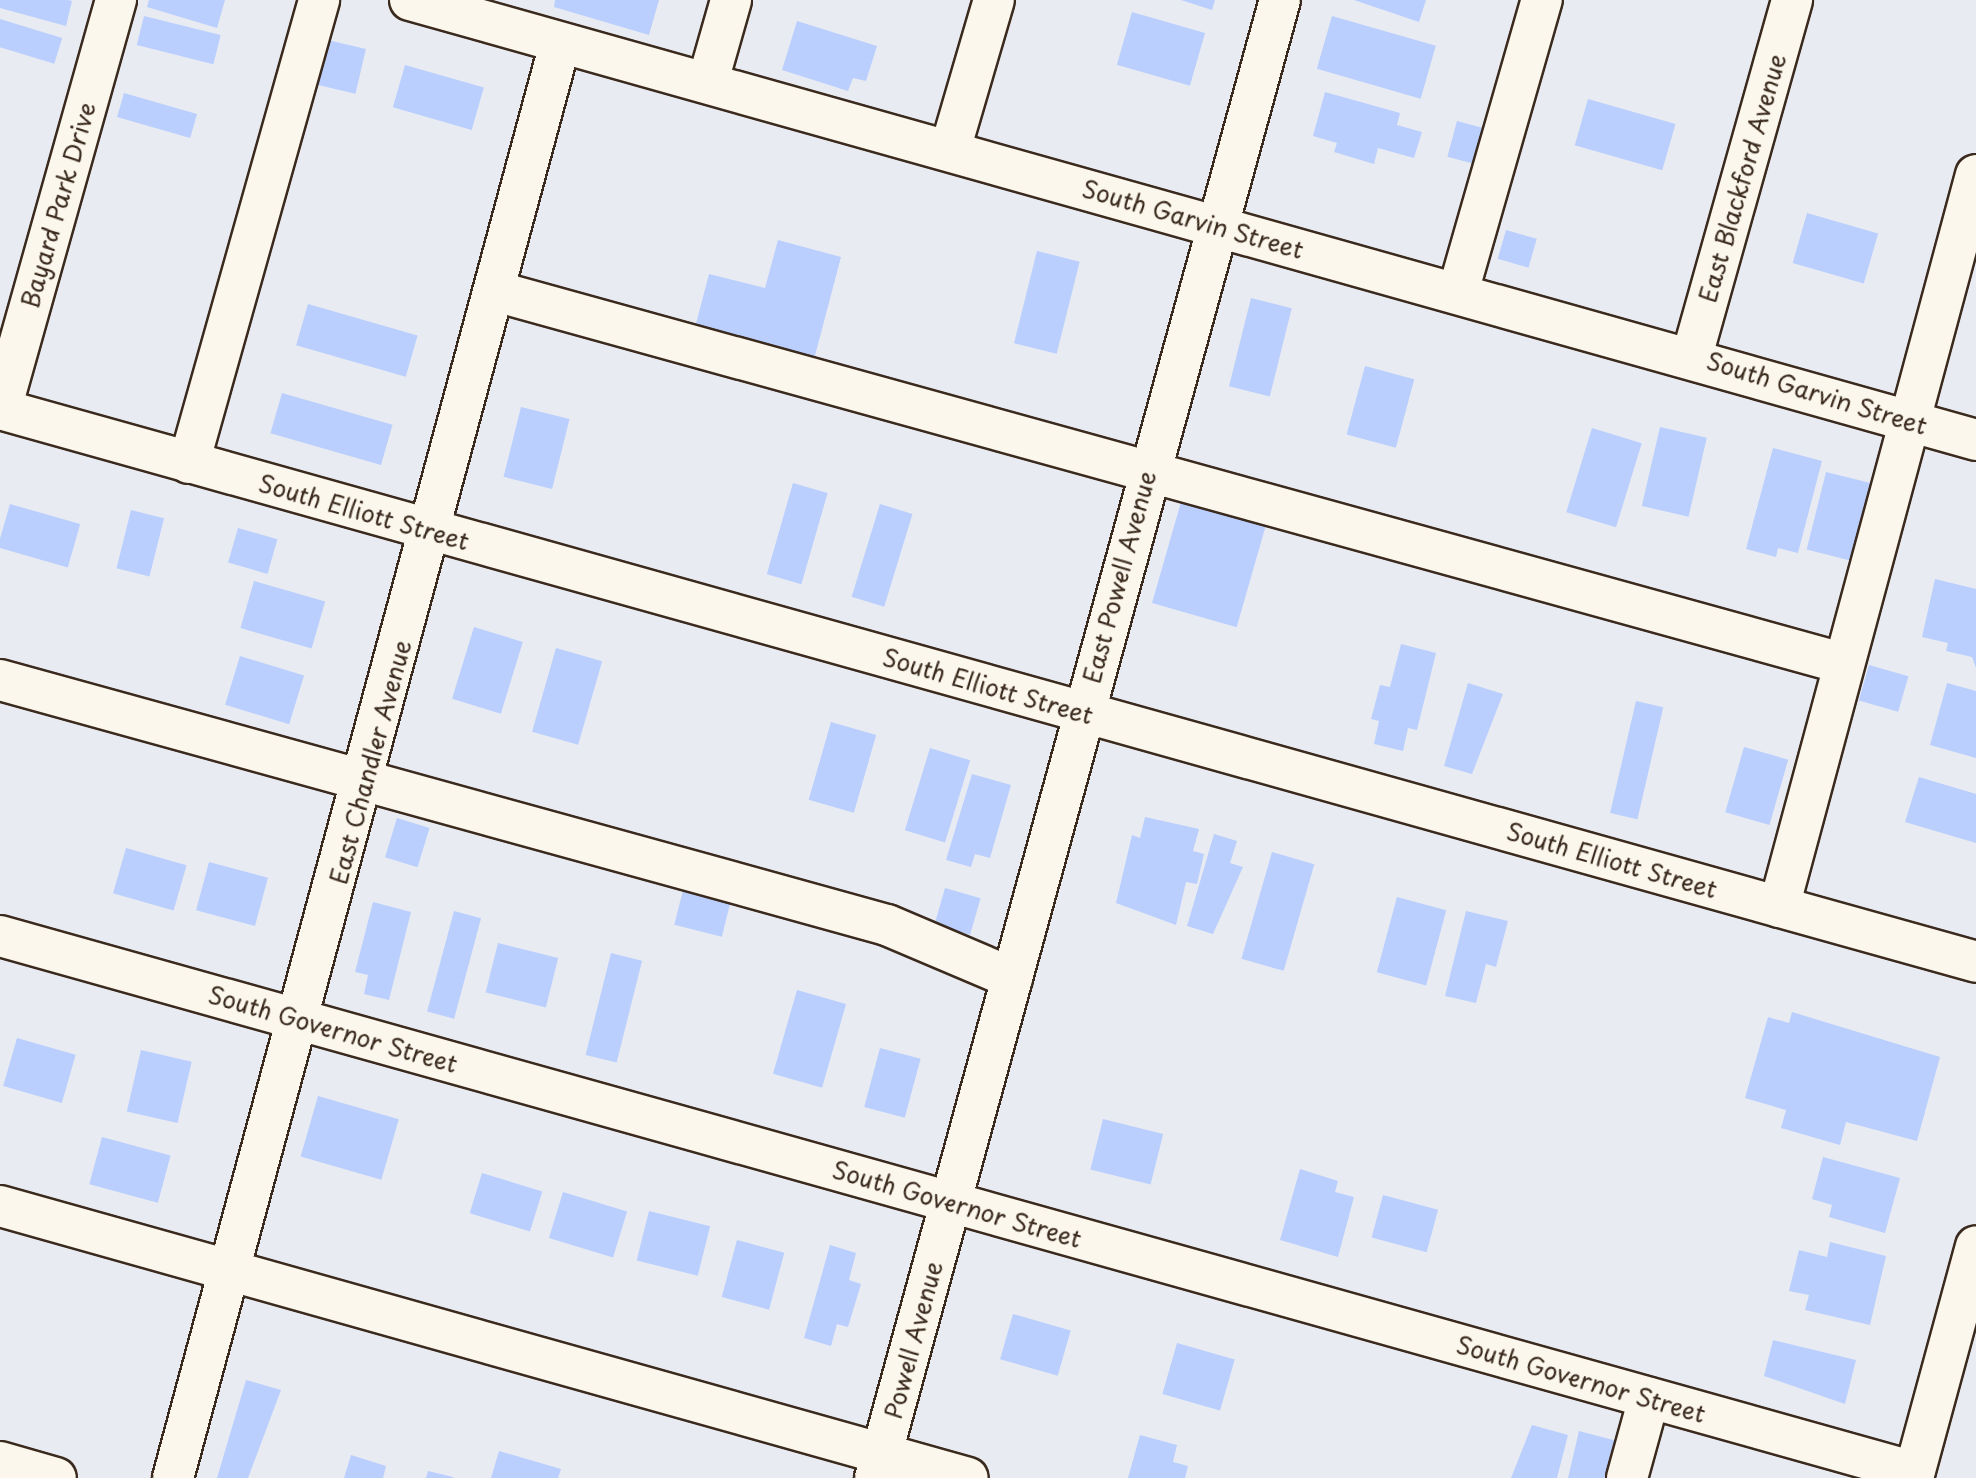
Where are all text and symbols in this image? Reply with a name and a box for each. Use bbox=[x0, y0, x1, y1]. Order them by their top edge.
street label: East Blackford Avenue bbox=[1692, 50, 1792, 306]
street label: Bayard Park Drive bbox=[14, 98, 102, 312]
street label: South Garvin Street bbox=[1078, 173, 1308, 265]
street label: South Garvin Street bbox=[1703, 346, 1931, 440]
street label: East Powell Avenue bbox=[1077, 467, 1161, 687]
street label: South Elliott Street bbox=[254, 468, 474, 556]
street label: East Chandler Avenue bbox=[323, 636, 417, 888]
street label: South Elliott Street bbox=[878, 642, 1098, 730]
street label: South Elliott Street bbox=[1502, 816, 1722, 904]
street label: South Governor Street bbox=[204, 979, 462, 1079]
street label: South Governor Street bbox=[828, 1154, 1086, 1254]
street label: Powell Avenue bbox=[878, 1258, 948, 1422]
street label: South Governor Street bbox=[1452, 1329, 1710, 1429]

